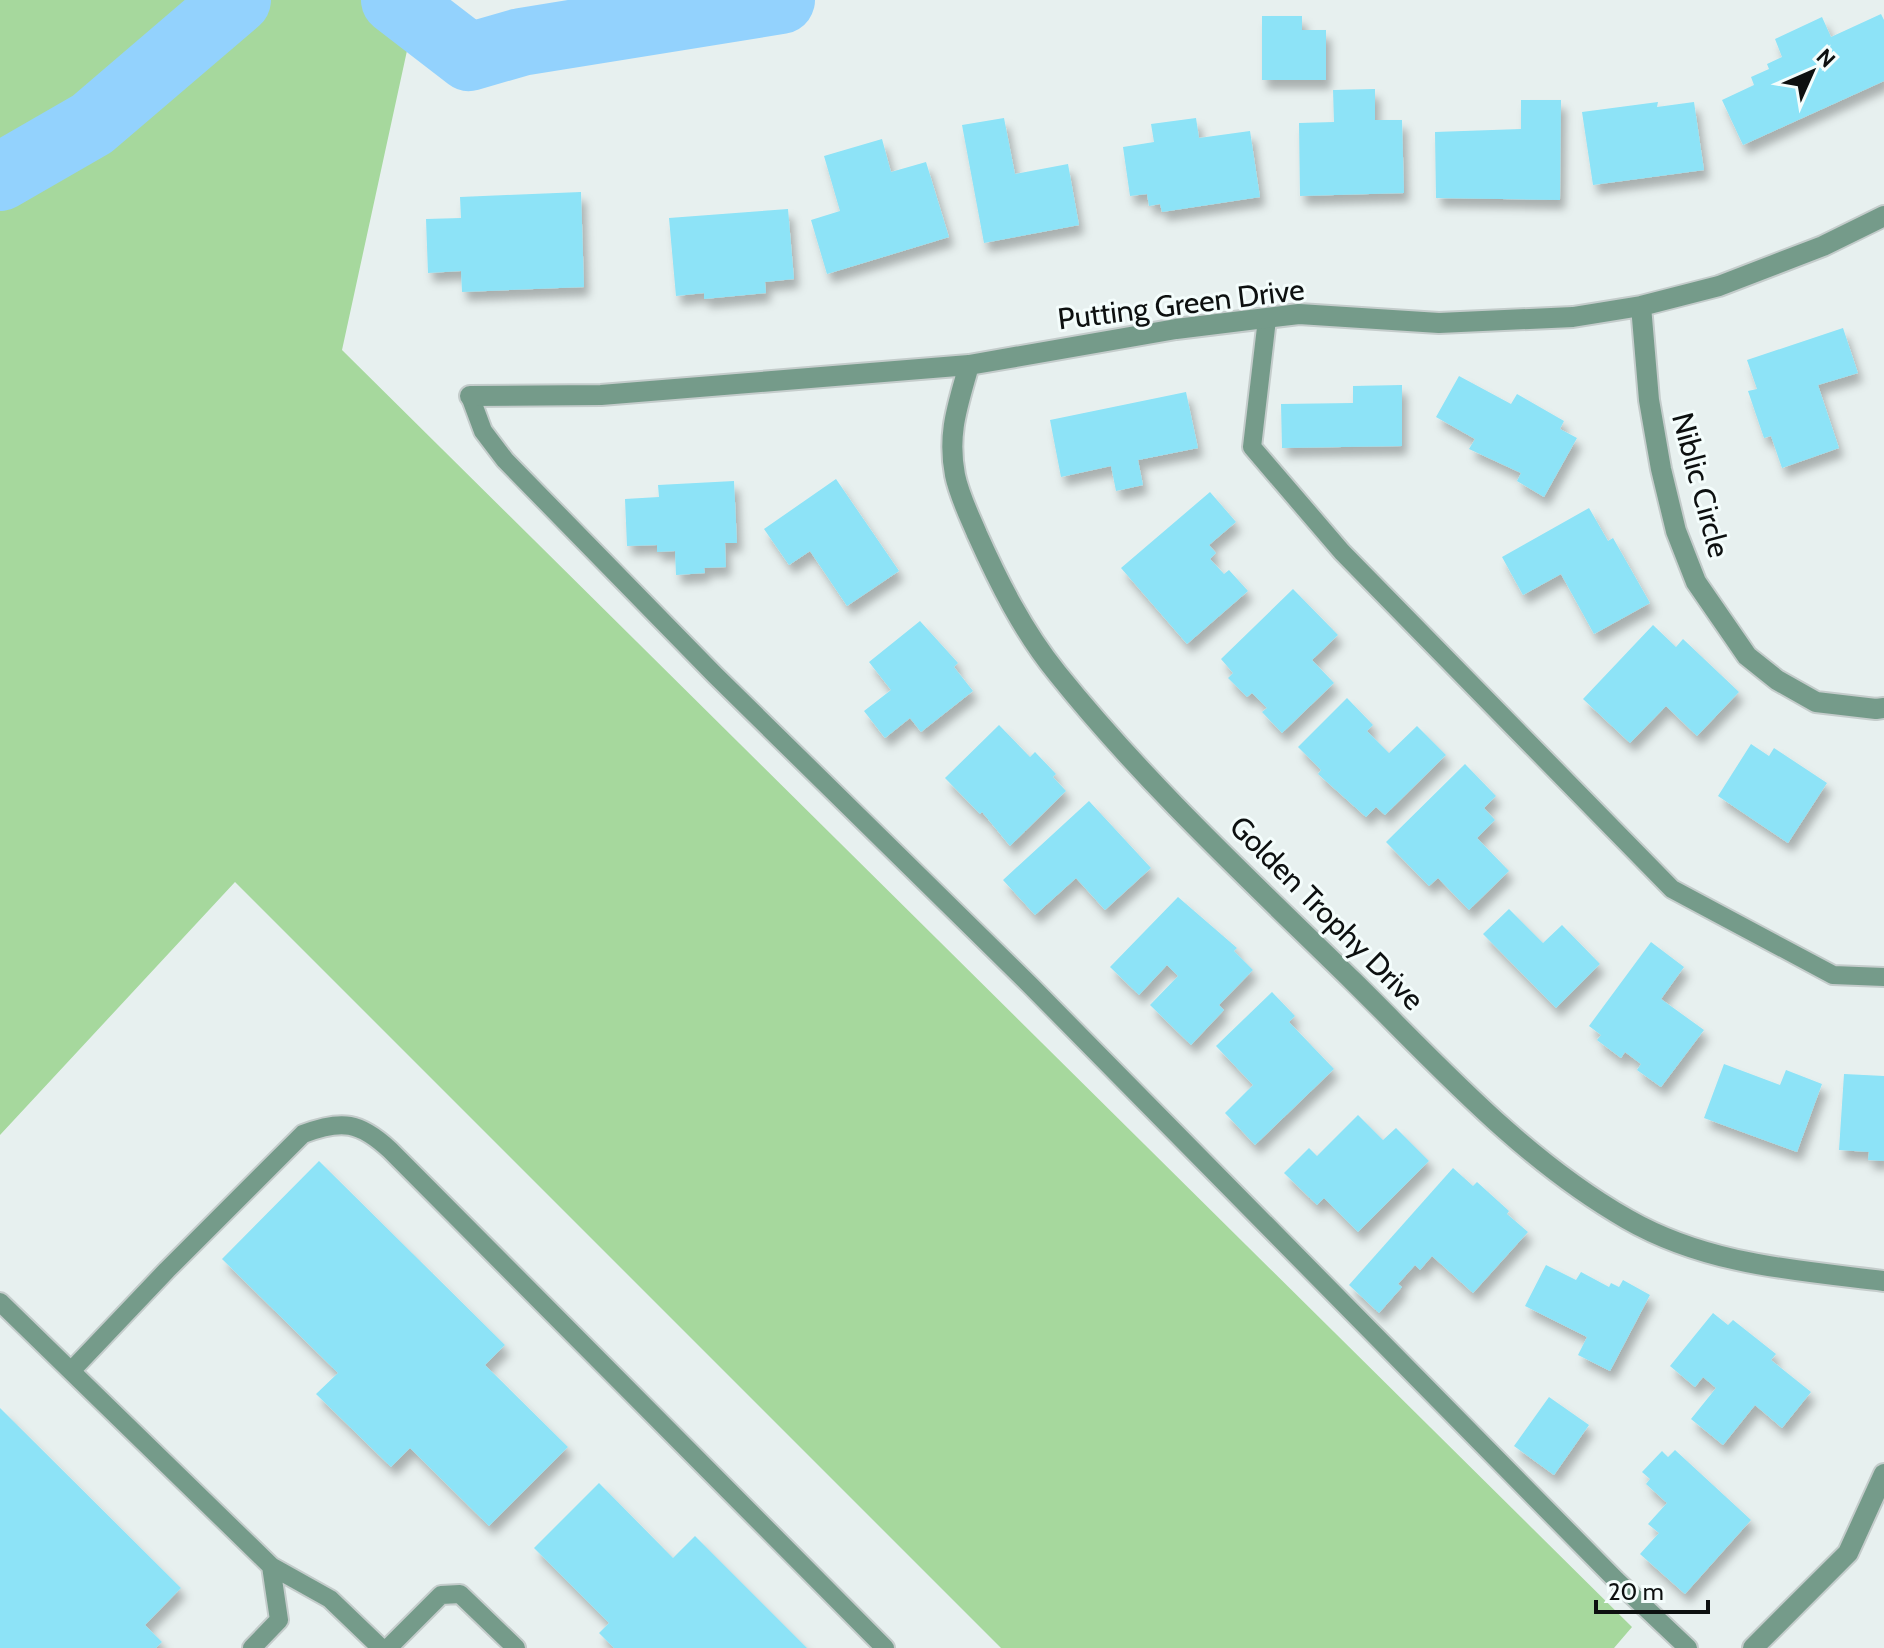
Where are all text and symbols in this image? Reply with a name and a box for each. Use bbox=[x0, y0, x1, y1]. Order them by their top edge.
north arrow bbox=[1772, 32, 1852, 112]
text: N bbox=[1811, 43, 1841, 73]
street label: Putting Green Drive bbox=[1055, 271, 1307, 337]
street label: Niblic Circle bbox=[1664, 409, 1738, 561]
street label: Golden Trophy Drive bbox=[1222, 808, 1432, 1018]
scale bar bbox=[1596, 1564, 1708, 1614]
text: 20 m bbox=[1608, 1577, 1664, 1606]

